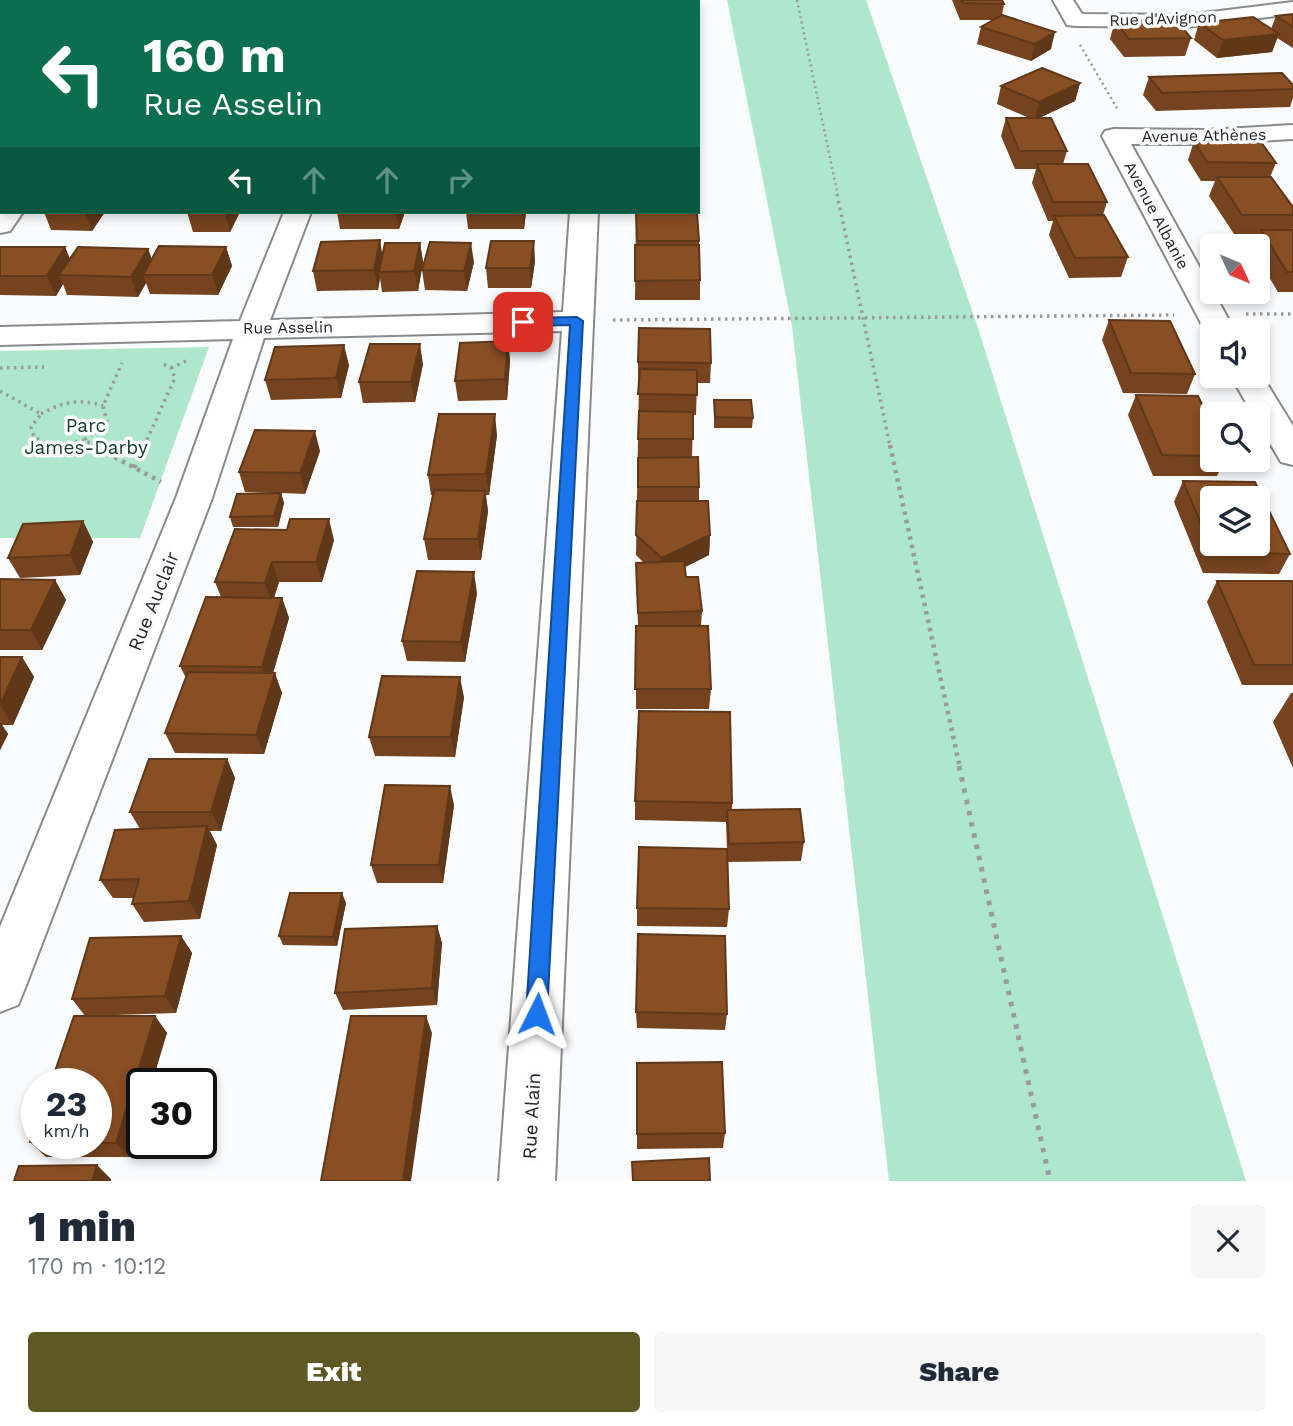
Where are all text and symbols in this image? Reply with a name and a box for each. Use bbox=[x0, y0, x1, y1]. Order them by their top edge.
street label: Rue d'Avignon bbox=[1109, 7, 1217, 30]
text: 160 m bbox=[143, 26, 286, 84]
icon: left bbox=[28, 28, 119, 119]
text: Rue Asselin bbox=[143, 85, 323, 123]
street label: Avenue Athènes bbox=[1141, 125, 1267, 146]
street label: Avenue Albanie bbox=[1120, 158, 1193, 272]
icon: left bbox=[222, 161, 260, 199]
icon: ahead bbox=[295, 161, 333, 199]
icon: ahead bbox=[368, 161, 406, 199]
icon: right bbox=[441, 161, 479, 199]
north arrow bbox=[1200, 234, 1270, 304]
map controls bbox=[1200, 234, 1270, 556]
pin bbox=[493, 292, 553, 352]
icon: arrive bbox=[504, 303, 542, 341]
street label: Rue Asselin bbox=[243, 317, 333, 338]
button: sound bbox=[1200, 318, 1270, 388]
button: search bbox=[1200, 402, 1270, 472]
park label: Parc James-Darby bbox=[24, 414, 148, 459]
button: layers bbox=[1200, 486, 1270, 556]
street label: Rue Auclair bbox=[123, 548, 184, 654]
position arrow bbox=[500, 977, 574, 1051]
speed limit sign: 30 bbox=[126, 1068, 217, 1159]
street label: Rue Alain bbox=[518, 1072, 545, 1160]
text: 23 bbox=[46, 1083, 87, 1125]
text: km/h bbox=[43, 1120, 90, 1141]
text: 1 min bbox=[28, 1202, 136, 1251]
button: close bbox=[1191, 1204, 1265, 1278]
text: 170 m · 10:12 bbox=[28, 1253, 166, 1280]
button: Exit bbox=[28, 1332, 640, 1412]
button: Share bbox=[654, 1332, 1265, 1412]

